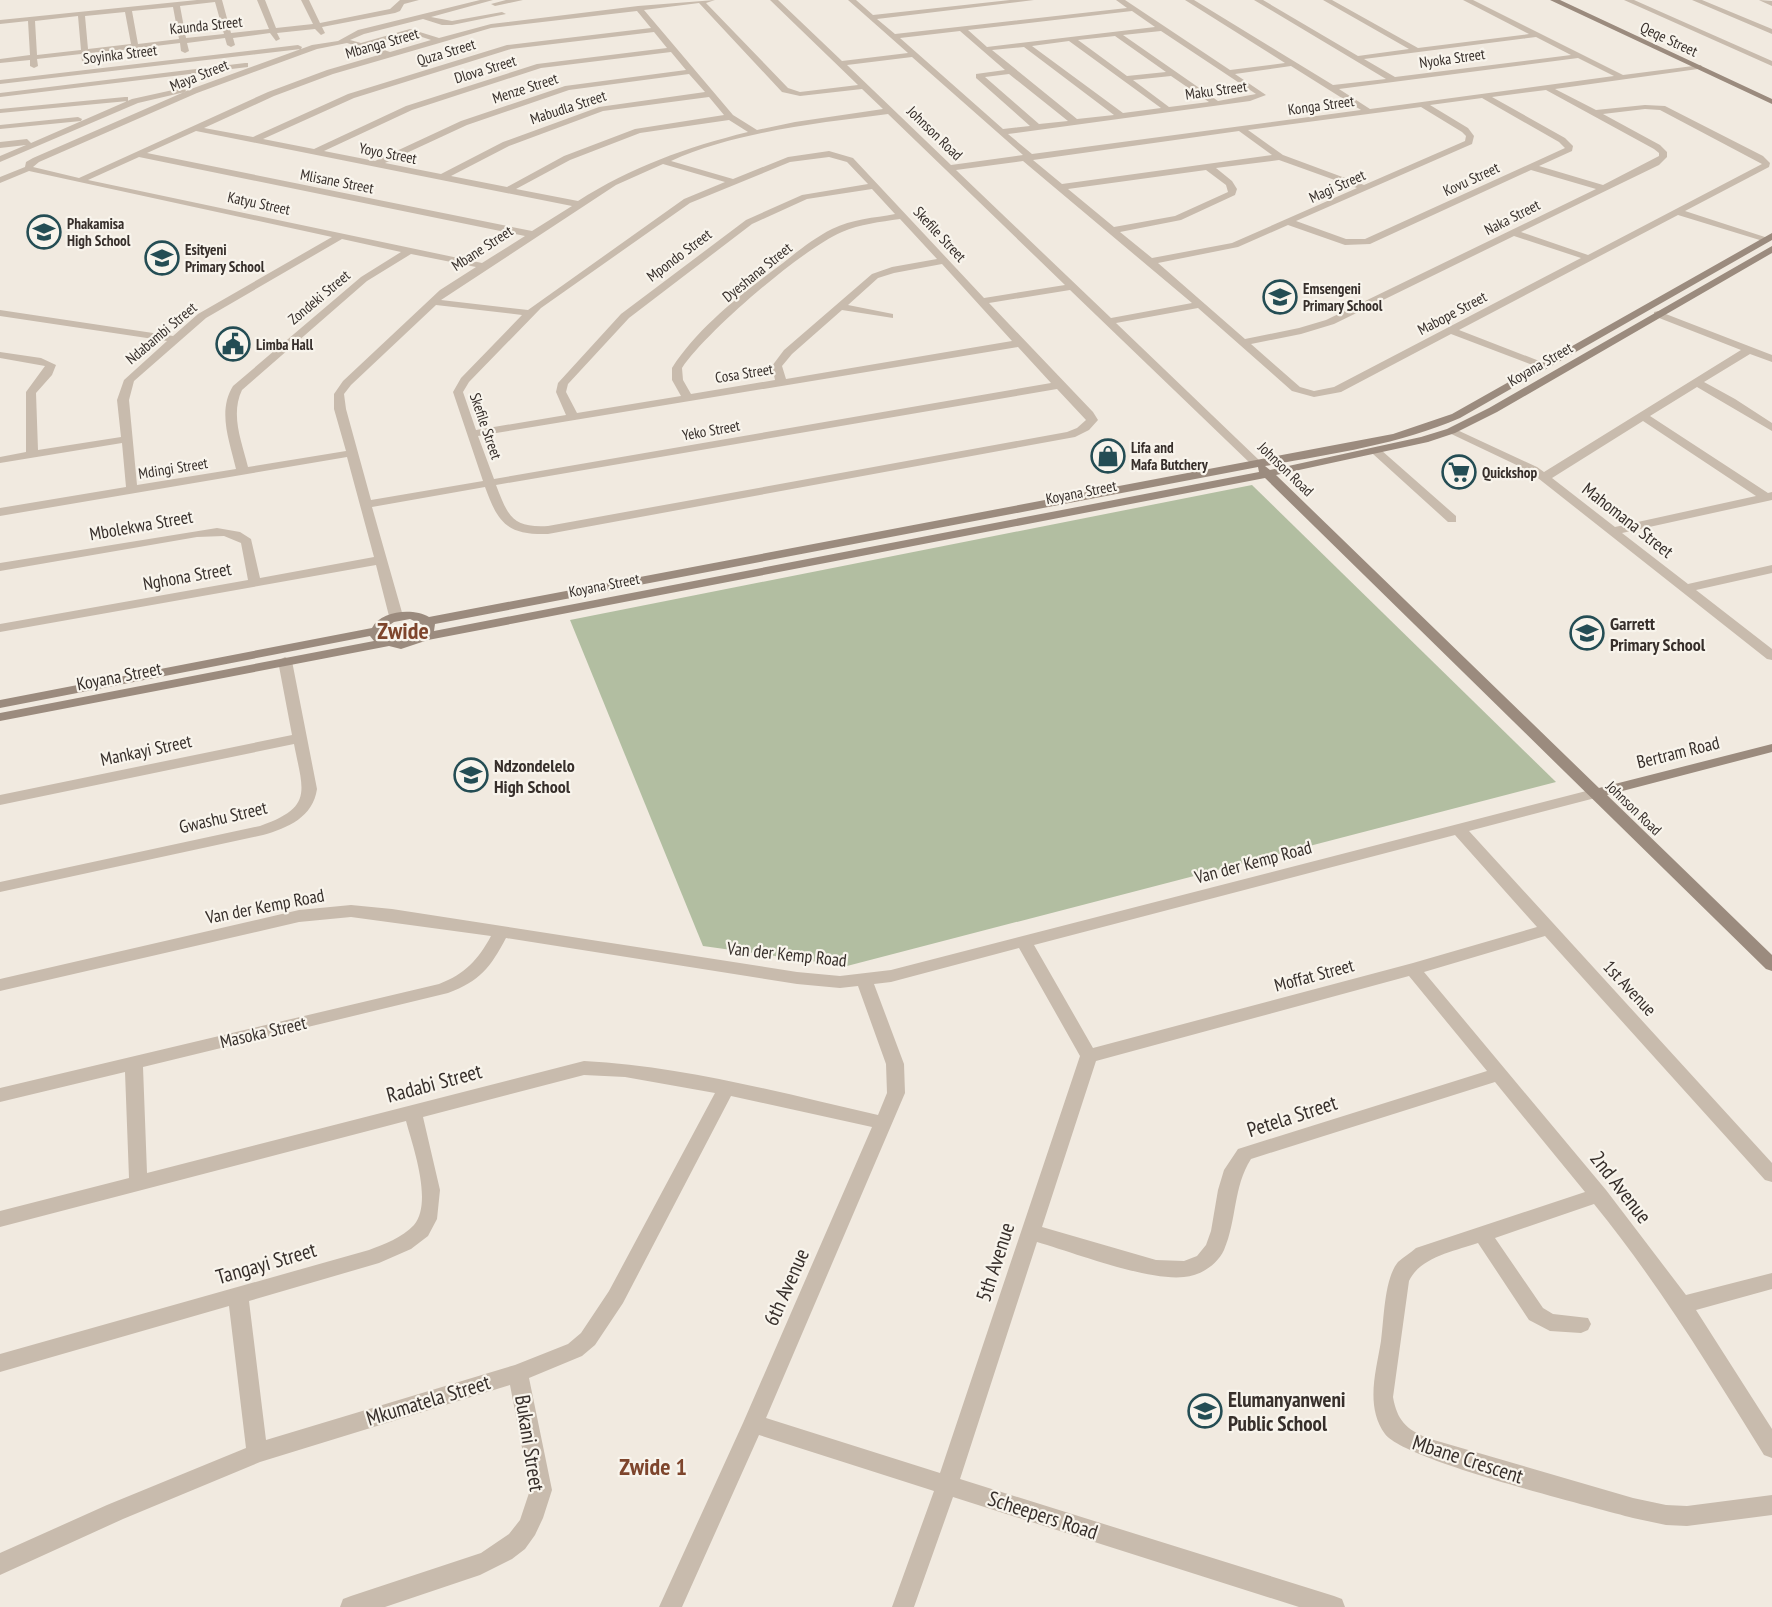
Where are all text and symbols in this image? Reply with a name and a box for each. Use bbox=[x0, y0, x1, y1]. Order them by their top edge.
street label: Kaunda Street bbox=[169, 12, 243, 38]
street label: Qeqe Street bbox=[1637, 17, 1701, 61]
street label: Mbanga Street bbox=[343, 23, 421, 63]
street label: Quza Street bbox=[414, 34, 478, 70]
street label: Soyinka Street bbox=[82, 40, 158, 68]
street label: Nyoka Street bbox=[1418, 44, 1486, 72]
street label: Dlova Street bbox=[452, 51, 518, 87]
street label: Maya Street bbox=[167, 55, 231, 95]
street label: Menze Street bbox=[490, 68, 560, 108]
street label: Maku Street bbox=[1184, 76, 1248, 104]
street label: Mabudla Street bbox=[528, 86, 608, 128]
street label: Konga Street bbox=[1287, 91, 1355, 119]
street label: Johnson Road bbox=[902, 101, 967, 164]
street label: Yoyo Street bbox=[358, 138, 418, 168]
street label: Kovu Street bbox=[1440, 158, 1502, 200]
street label: Mlisane Street bbox=[299, 165, 375, 197]
street label: Magi Street bbox=[1306, 165, 1368, 207]
street label: Katyu Street bbox=[226, 187, 292, 219]
street label: Naka Street bbox=[1481, 195, 1543, 239]
street label: Skefile Street bbox=[910, 202, 970, 266]
school or university icon: Phakamisa High School bbox=[26, 214, 62, 250]
place label: Phakamisa High School bbox=[67, 214, 131, 250]
street label: Mbane Street bbox=[448, 221, 516, 275]
street label: Mpondo Street bbox=[643, 224, 715, 286]
street label: Dyeshana Street bbox=[718, 238, 796, 306]
school or university icon: Esityeni Primary School bbox=[144, 240, 180, 276]
place label: Esityeni Primary School bbox=[185, 240, 265, 276]
street label: Zondeki Street bbox=[284, 266, 354, 328]
school or university icon: Emsengeni Primary School bbox=[1262, 279, 1298, 315]
place label: Emsengeni Primary School bbox=[1303, 279, 1383, 315]
street label: Mabope Street bbox=[1414, 287, 1490, 339]
street label: Ndabambi Street bbox=[122, 298, 200, 368]
public building icon: Limba Hall bbox=[215, 326, 251, 362]
place label: Limba Hall bbox=[256, 335, 313, 354]
street label: Koyana Street bbox=[1504, 338, 1576, 390]
street label: Cosa Street bbox=[714, 359, 774, 387]
street label: Skefile Street bbox=[466, 390, 506, 462]
street label: Yeko Street bbox=[681, 416, 741, 444]
street label: Johnson Road bbox=[1253, 437, 1318, 500]
shop icon: Lifa and Mafa Butchery bbox=[1090, 438, 1126, 474]
place label: Lifa and Mafa Butchery bbox=[1131, 438, 1209, 474]
street label: Mdingi Street bbox=[137, 453, 209, 483]
supermarket icon: Quickshop bbox=[1441, 454, 1477, 490]
place label: Quickshop bbox=[1482, 463, 1537, 482]
street label: Koyana Street bbox=[1044, 476, 1118, 508]
street label: Mahomana Street bbox=[1578, 477, 1678, 563]
street label: Mbolekwa Street bbox=[88, 505, 195, 545]
street label: Nghona Street bbox=[141, 557, 233, 595]
street label: Koyana Street bbox=[567, 569, 641, 601]
place label: Garrett Primary School bbox=[1610, 612, 1706, 656]
district label: Zwide bbox=[377, 615, 429, 646]
school or university icon: Garrett Primary School bbox=[1569, 615, 1605, 651]
street label: Koyana Street bbox=[75, 657, 163, 695]
street label: Mankayi Street bbox=[98, 729, 194, 771]
street label: Bertram Road bbox=[1634, 731, 1722, 773]
place label: Ndzondelelo High School bbox=[494, 754, 575, 798]
school or university icon: Ndzondelelo High School bbox=[453, 757, 489, 793]
street label: Johnson Road bbox=[1601, 776, 1666, 839]
street label: Gwashu Street bbox=[177, 796, 269, 838]
street label: Van der Kemp Road bbox=[1191, 835, 1314, 889]
street label: Van der Kemp Road bbox=[203, 883, 326, 929]
street label: Van der Kemp Road bbox=[725, 936, 848, 972]
street label: Moffat Street bbox=[1272, 953, 1356, 997]
street label: 1st Avenue bbox=[1598, 955, 1662, 1021]
street label: Masoka Street bbox=[218, 1011, 308, 1053]
street label: Radabi Street bbox=[383, 1057, 485, 1109]
street label: Petela Street bbox=[1244, 1089, 1341, 1143]
street label: 2nd Avenue bbox=[1584, 1145, 1658, 1229]
street label: 5th Avenue bbox=[970, 1219, 1020, 1305]
street label: Tangayi Street bbox=[213, 1236, 319, 1290]
street label: 6th Avenue bbox=[757, 1244, 815, 1330]
street label: Mkumatela Street bbox=[363, 1368, 493, 1432]
place label: Elumanyanweni Public School bbox=[1228, 1386, 1346, 1437]
street label: Bukani Street bbox=[509, 1393, 551, 1493]
school or university icon: Elumanyanweni Public School bbox=[1187, 1393, 1223, 1429]
street label: Mbane Crescent bbox=[1409, 1428, 1527, 1490]
district label: Zwide 1 bbox=[619, 1451, 687, 1482]
street label: Scheepers Road bbox=[985, 1485, 1101, 1545]

